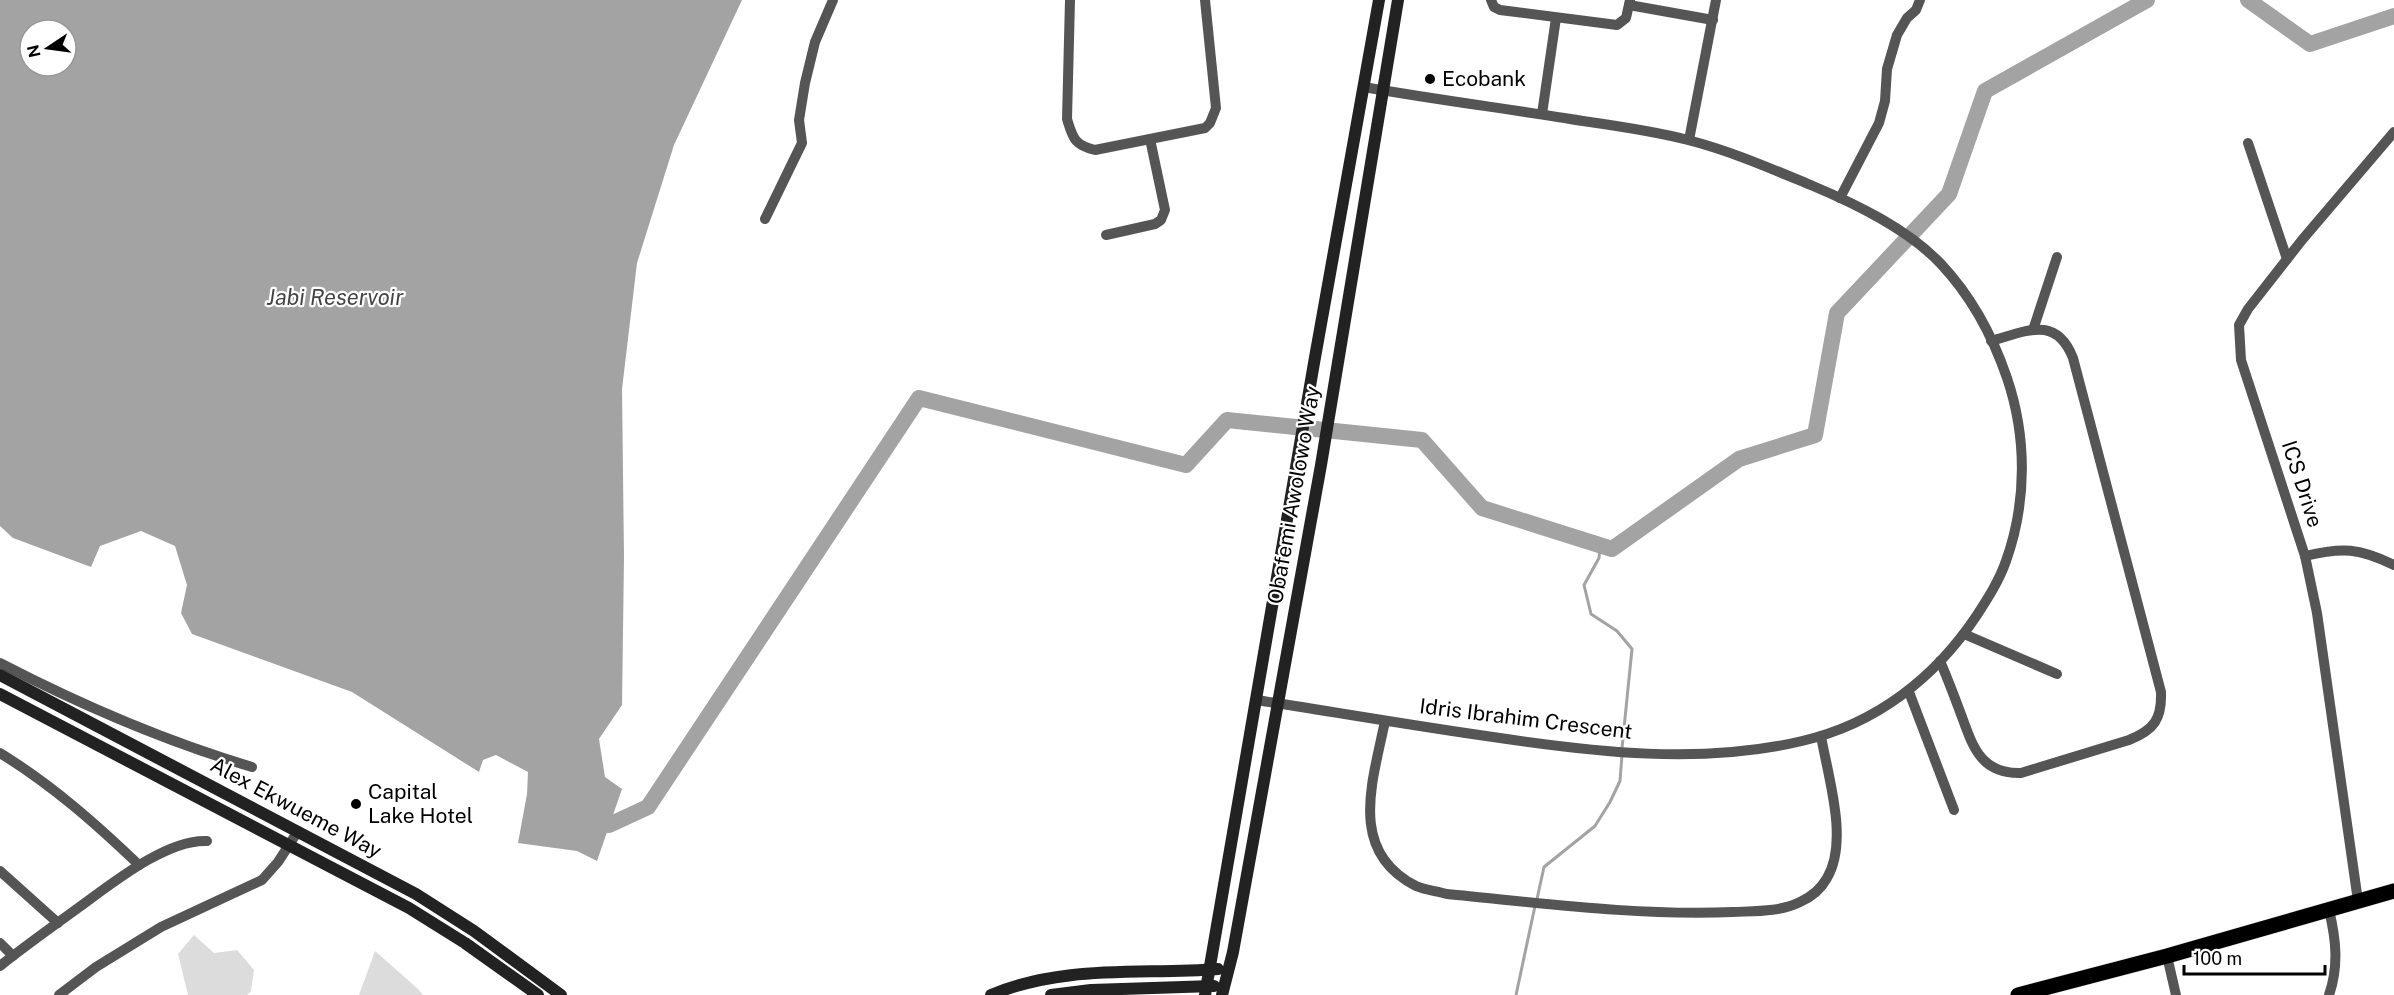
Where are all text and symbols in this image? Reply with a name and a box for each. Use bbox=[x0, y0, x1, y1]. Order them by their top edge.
north arrow bbox=[18, 18, 78, 78]
text: N bbox=[23, 43, 45, 59]
place label: Ecobank bbox=[1442, 66, 1526, 91]
marker: Ecobank bbox=[1423, 72, 1437, 86]
water label: Jabi Reservoir bbox=[267, 284, 404, 310]
street label: Obafemi Awolowo Way bbox=[1262, 384, 1325, 606]
street label: ICS Drive bbox=[2277, 437, 2328, 530]
street label: Idris Ibrahim Crescent bbox=[1418, 693, 1634, 744]
street label: Alex Ekwueme Way bbox=[206, 752, 386, 863]
place label: Capital Lake Hotel bbox=[368, 779, 473, 828]
marker: Capital Lake Hotel bbox=[349, 797, 363, 811]
scale bar bbox=[2184, 938, 2325, 976]
text: 100 m bbox=[2193, 948, 2242, 969]

